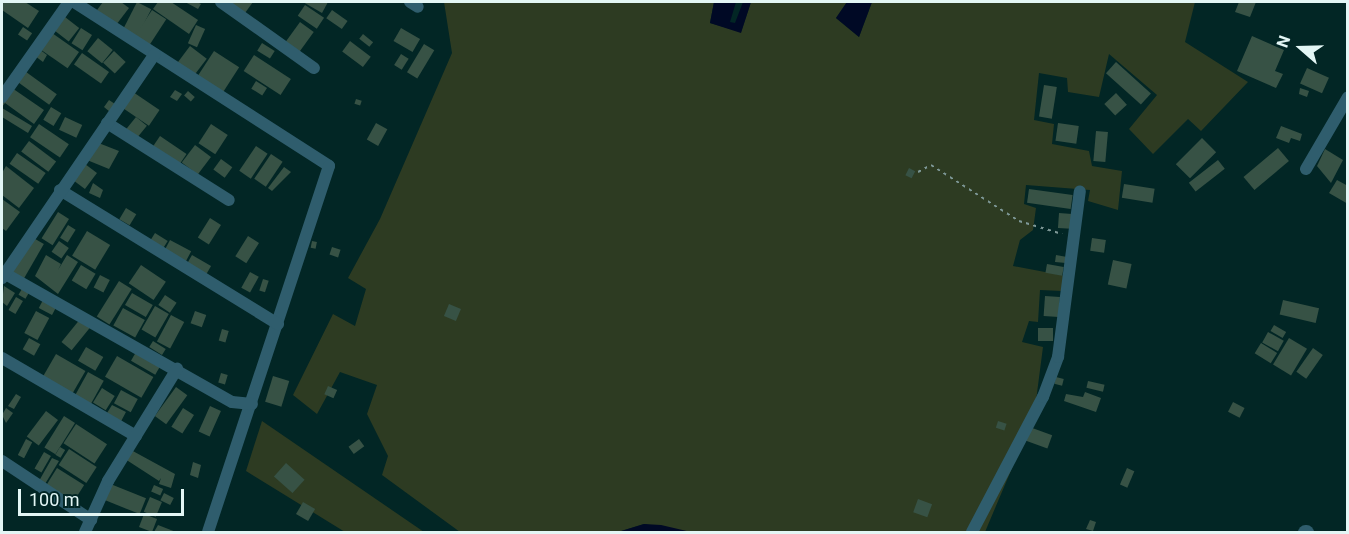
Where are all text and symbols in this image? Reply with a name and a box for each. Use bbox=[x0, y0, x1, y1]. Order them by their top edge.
north arrow bbox=[1271, 18, 1331, 78]
text: N bbox=[1273, 33, 1294, 50]
scale bar bbox=[21, 477, 188, 515]
text: 100 m bbox=[29, 489, 80, 510]

